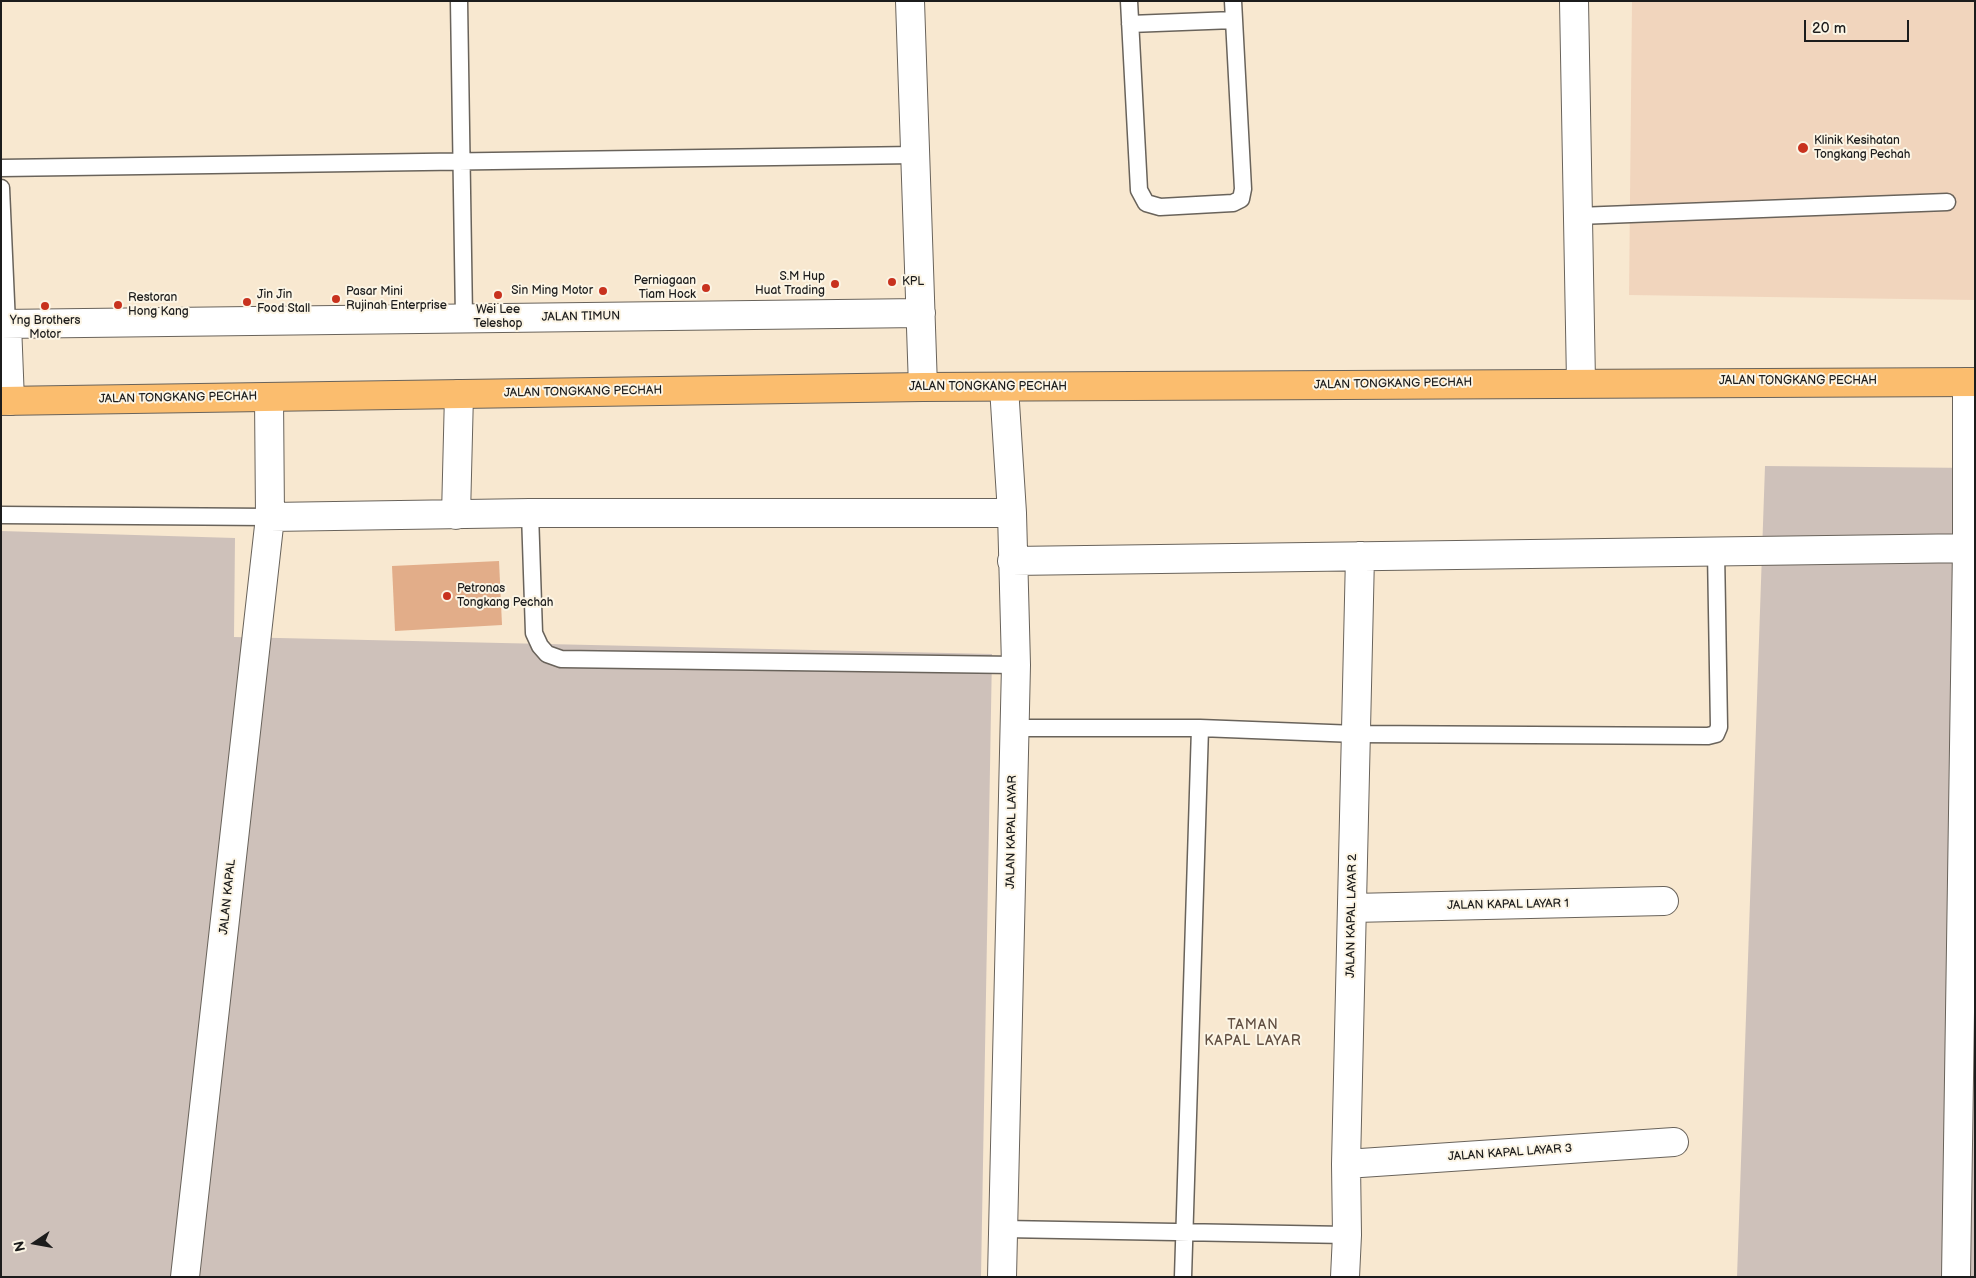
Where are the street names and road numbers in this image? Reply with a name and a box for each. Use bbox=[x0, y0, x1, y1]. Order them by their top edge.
street label: JALAN TIMUN bbox=[542, 309, 620, 325]
street label: JALAN TONGKANG PECHAH bbox=[1719, 374, 1877, 388]
street label: JALAN TONGKANG PECHAH bbox=[1314, 375, 1472, 393]
street label: JALAN TONGKANG PECHAH bbox=[909, 380, 1067, 394]
street label: JALAN TONGKANG PECHAH bbox=[504, 383, 662, 401]
street label: JALAN TONGKANG PECHAH bbox=[99, 389, 257, 407]
street label: JALAN KAPAL LAYAR bbox=[1004, 775, 1020, 889]
street label: JALAN KAPAL LAYAR 2 bbox=[1344, 854, 1360, 978]
street label: JALAN KAPAL bbox=[217, 859, 239, 935]
street label: JALAN KAPAL LAYAR 1 bbox=[1447, 897, 1569, 913]
street label: JALAN KAPAL LAYAR 3 bbox=[1447, 1141, 1573, 1165]

